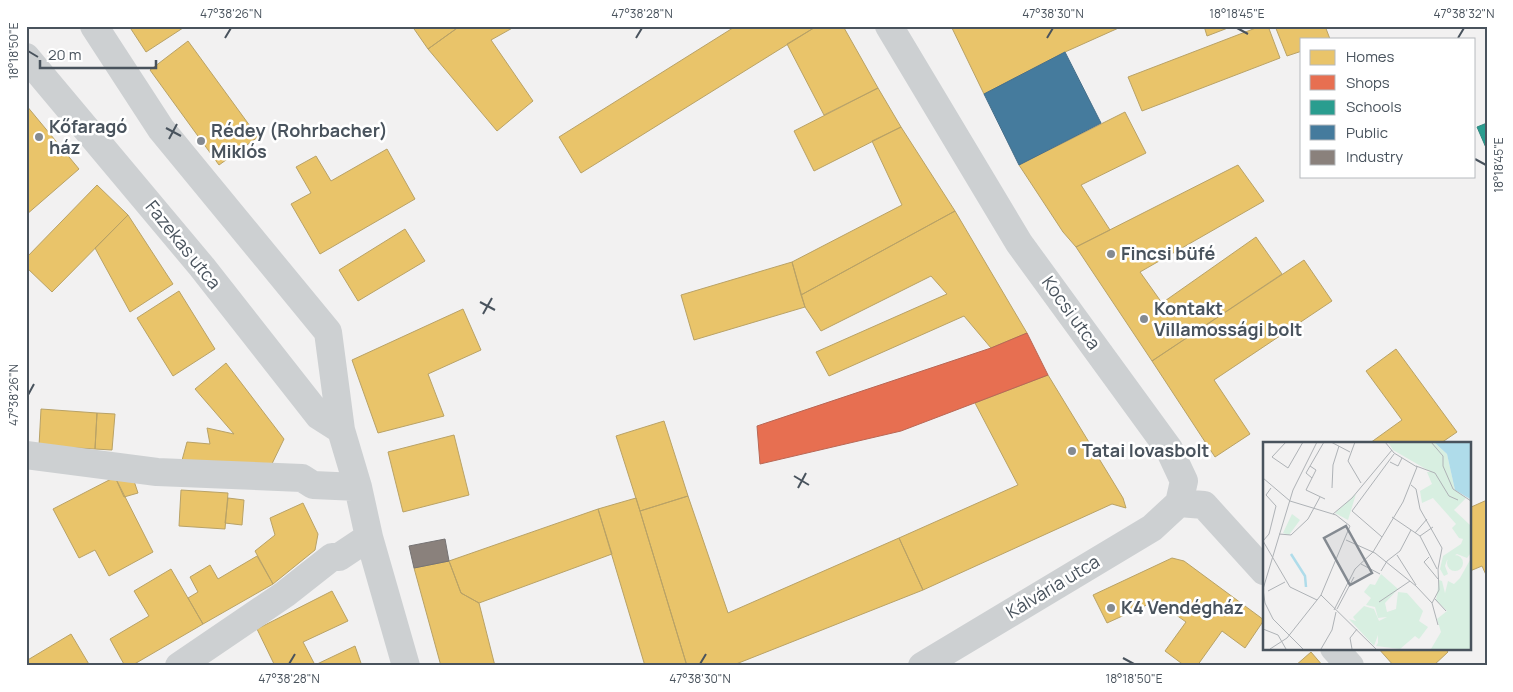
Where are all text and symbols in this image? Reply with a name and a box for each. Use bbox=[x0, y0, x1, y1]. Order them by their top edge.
text: 47°38'26"N bbox=[200, 5, 262, 22]
text: 47°38'28"N bbox=[611, 5, 673, 22]
text: 47°38'30"N bbox=[1022, 5, 1084, 22]
text: 18°18'45"E bbox=[1209, 5, 1265, 22]
text: 47°38'32"N bbox=[1433, 5, 1495, 22]
text: 18°18'50"E bbox=[5, 22, 22, 80]
scale bar bbox=[40, 38, 156, 70]
legend bbox=[1300, 38, 1476, 178]
text: 20 m bbox=[48, 44, 81, 65]
text: Homes bbox=[1346, 46, 1395, 67]
text: Shops bbox=[1346, 72, 1390, 93]
text: Schools bbox=[1346, 96, 1402, 117]
place label: Kőfaragó ház bbox=[49, 114, 128, 159]
place label: Rédey (Rohrbacher) Miklós bbox=[211, 118, 388, 163]
text: Public bbox=[1346, 122, 1388, 143]
marker: Kőfaragó ház bbox=[33, 131, 45, 143]
marker: Rédey (Rohrbacher) Miklós bbox=[195, 135, 207, 147]
text: 18°18'45"E bbox=[1490, 137, 1507, 193]
text: Industry bbox=[1346, 146, 1403, 167]
street label: Fazekas utca bbox=[141, 195, 227, 294]
place label: Fincsi büfé bbox=[1121, 241, 1215, 265]
marker: Fincsi büfé bbox=[1105, 248, 1117, 260]
street label: Kocsi utca bbox=[1037, 271, 1107, 354]
place label: Kontakt Villamossági bolt bbox=[1154, 296, 1302, 341]
marker: Kontakt Villamossági bolt bbox=[1138, 313, 1150, 325]
text: 47°38'26"N bbox=[5, 364, 22, 426]
place label: Tatai lovasbolt bbox=[1082, 438, 1209, 462]
inset map bbox=[1263, 442, 1470, 650]
marker: Tatai lovasbolt bbox=[1066, 445, 1078, 457]
street label: Kálvária utca bbox=[1001, 549, 1104, 624]
place label: K4 Vendégház bbox=[1121, 595, 1244, 619]
marker: K4 Vendégház bbox=[1105, 602, 1117, 614]
text: 47°38'28"N bbox=[258, 670, 320, 687]
text: 47°38'30"N bbox=[669, 670, 731, 687]
text: 18°18'50"E bbox=[1105, 670, 1163, 687]

